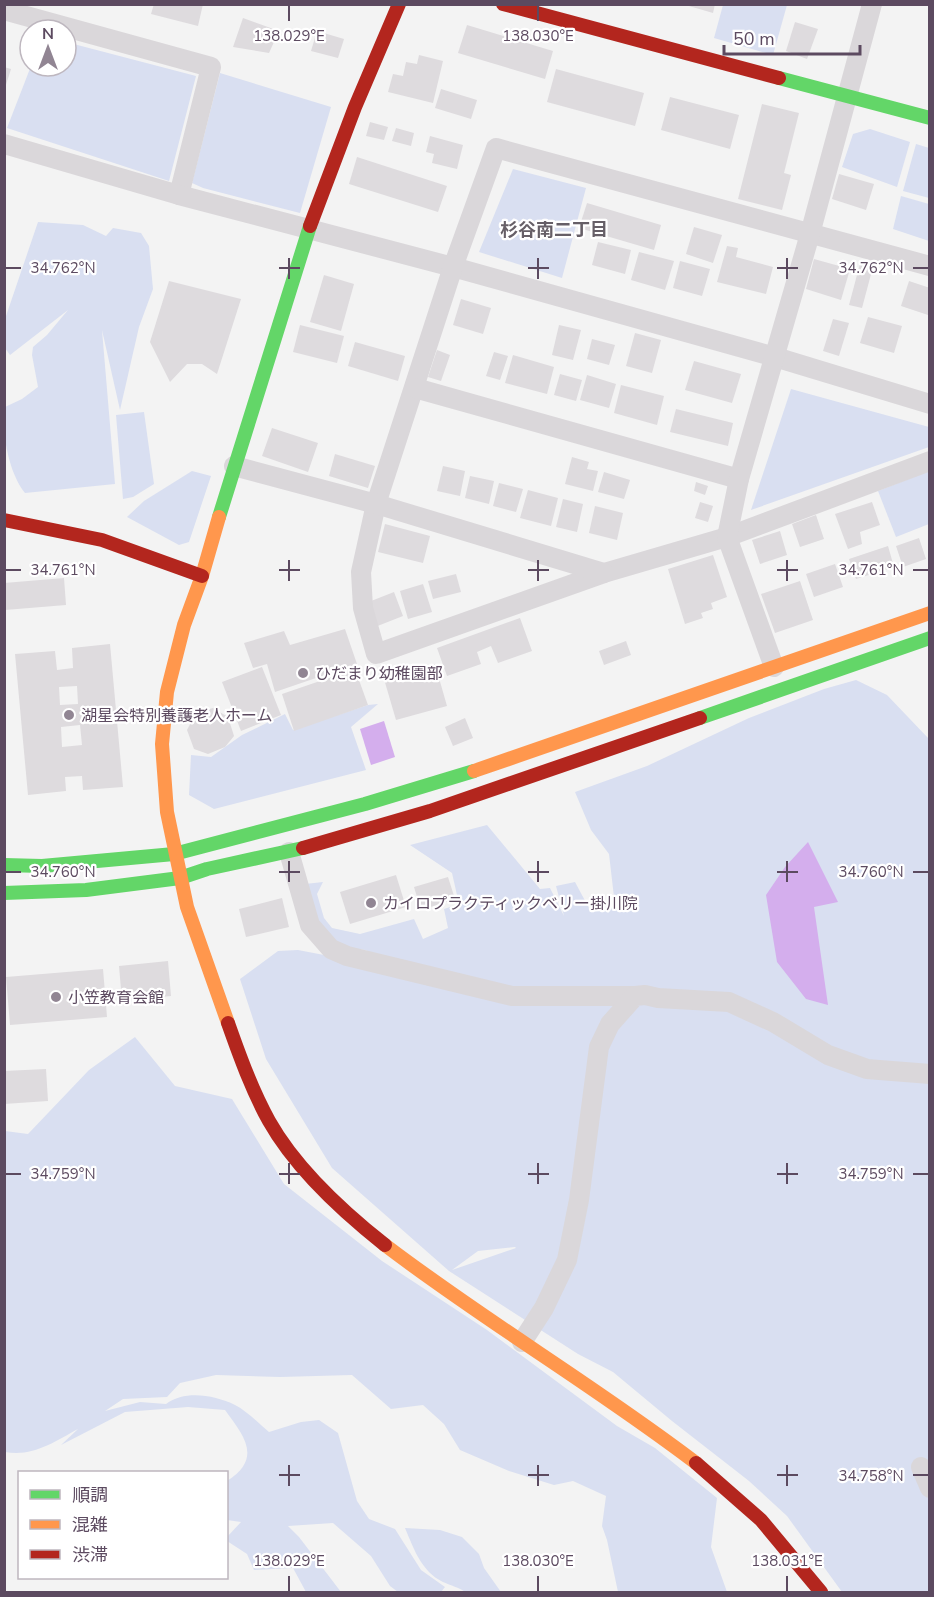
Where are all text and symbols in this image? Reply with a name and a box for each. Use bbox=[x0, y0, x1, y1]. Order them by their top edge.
north arrow bbox=[18, 18, 78, 78]
scale bar bbox=[724, 18, 860, 56]
text: N bbox=[42, 23, 54, 45]
text: 138.029°E bbox=[253, 26, 325, 46]
text: 138.030°E bbox=[502, 26, 574, 46]
text: 50 m bbox=[733, 27, 775, 51]
district label: 杉谷南二丁目 bbox=[500, 218, 608, 242]
text: 34.762°N bbox=[30, 258, 96, 278]
text: 34.762°N bbox=[838, 258, 904, 278]
text: 34.761°N bbox=[30, 560, 96, 580]
text: 34.761°N bbox=[838, 560, 904, 580]
place label: ひだまり幼稚園部 bbox=[315, 663, 443, 685]
marker: ひだまり幼稚園部 bbox=[296, 666, 310, 680]
place label: 湖星会特別養護老人ホーム bbox=[81, 705, 273, 727]
marker: 湖星会特別養護老人ホーム bbox=[62, 708, 76, 722]
text: 34.760°N bbox=[30, 862, 96, 882]
text: 34.760°N bbox=[838, 862, 904, 882]
place label: カイロプラクティックベリー掛川院 bbox=[383, 893, 638, 915]
marker: カイロプラクティックベリー掛川院 bbox=[364, 896, 378, 910]
place label: 小笠教育会館 bbox=[68, 987, 164, 1009]
marker: 小笠教育会館 bbox=[49, 990, 63, 1004]
text: 34.759°N bbox=[30, 1164, 96, 1184]
text: 34.759°N bbox=[838, 1164, 904, 1184]
text: 34.758°N bbox=[838, 1466, 904, 1486]
legend bbox=[18, 1471, 228, 1579]
text: 順調 bbox=[72, 1483, 108, 1507]
text: 混雑 bbox=[72, 1513, 108, 1537]
text: 渋滞 bbox=[72, 1543, 108, 1567]
text: 138.029°E bbox=[253, 1551, 325, 1571]
text: 138.030°E bbox=[502, 1551, 574, 1571]
text: 138.031°E bbox=[751, 1551, 823, 1571]

